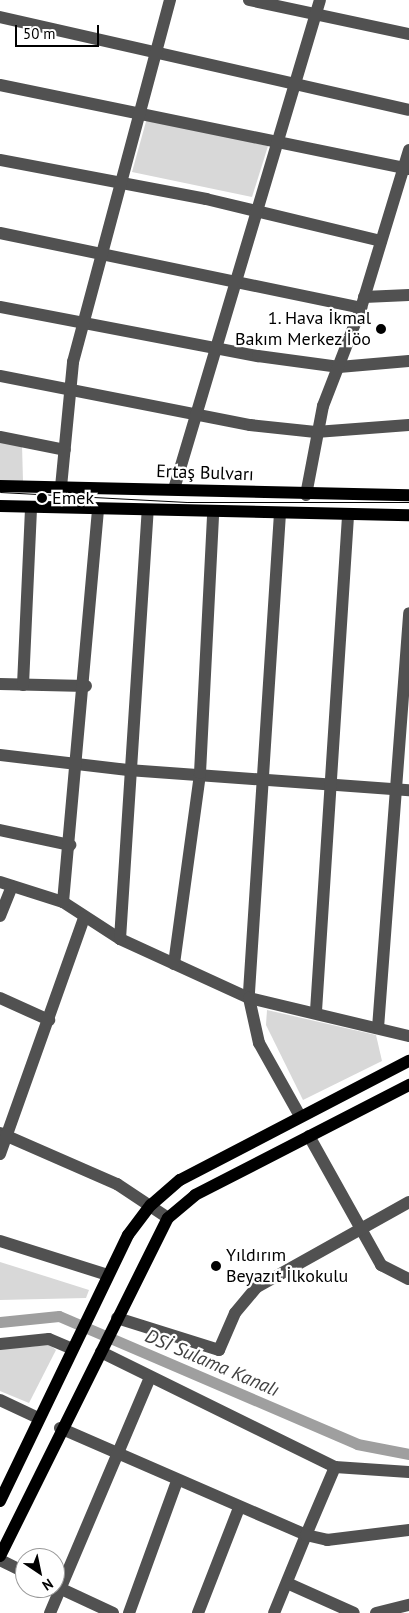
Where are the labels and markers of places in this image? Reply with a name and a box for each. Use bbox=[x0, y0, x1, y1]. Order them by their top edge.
place label: 1. Hava İkmal Bakım Merkez İöo bbox=[234, 308, 371, 350]
marker: 1. Hava İkmal Bakım Merkez İöo bbox=[375, 323, 387, 335]
place label: Emek bbox=[52, 487, 94, 509]
marker: Emek bbox=[36, 492, 48, 504]
place label: Yıldırım Beyazıt İlkokulu bbox=[226, 1245, 348, 1288]
marker: Yıldırım Beyazıt İlkokulu bbox=[210, 1260, 222, 1272]

